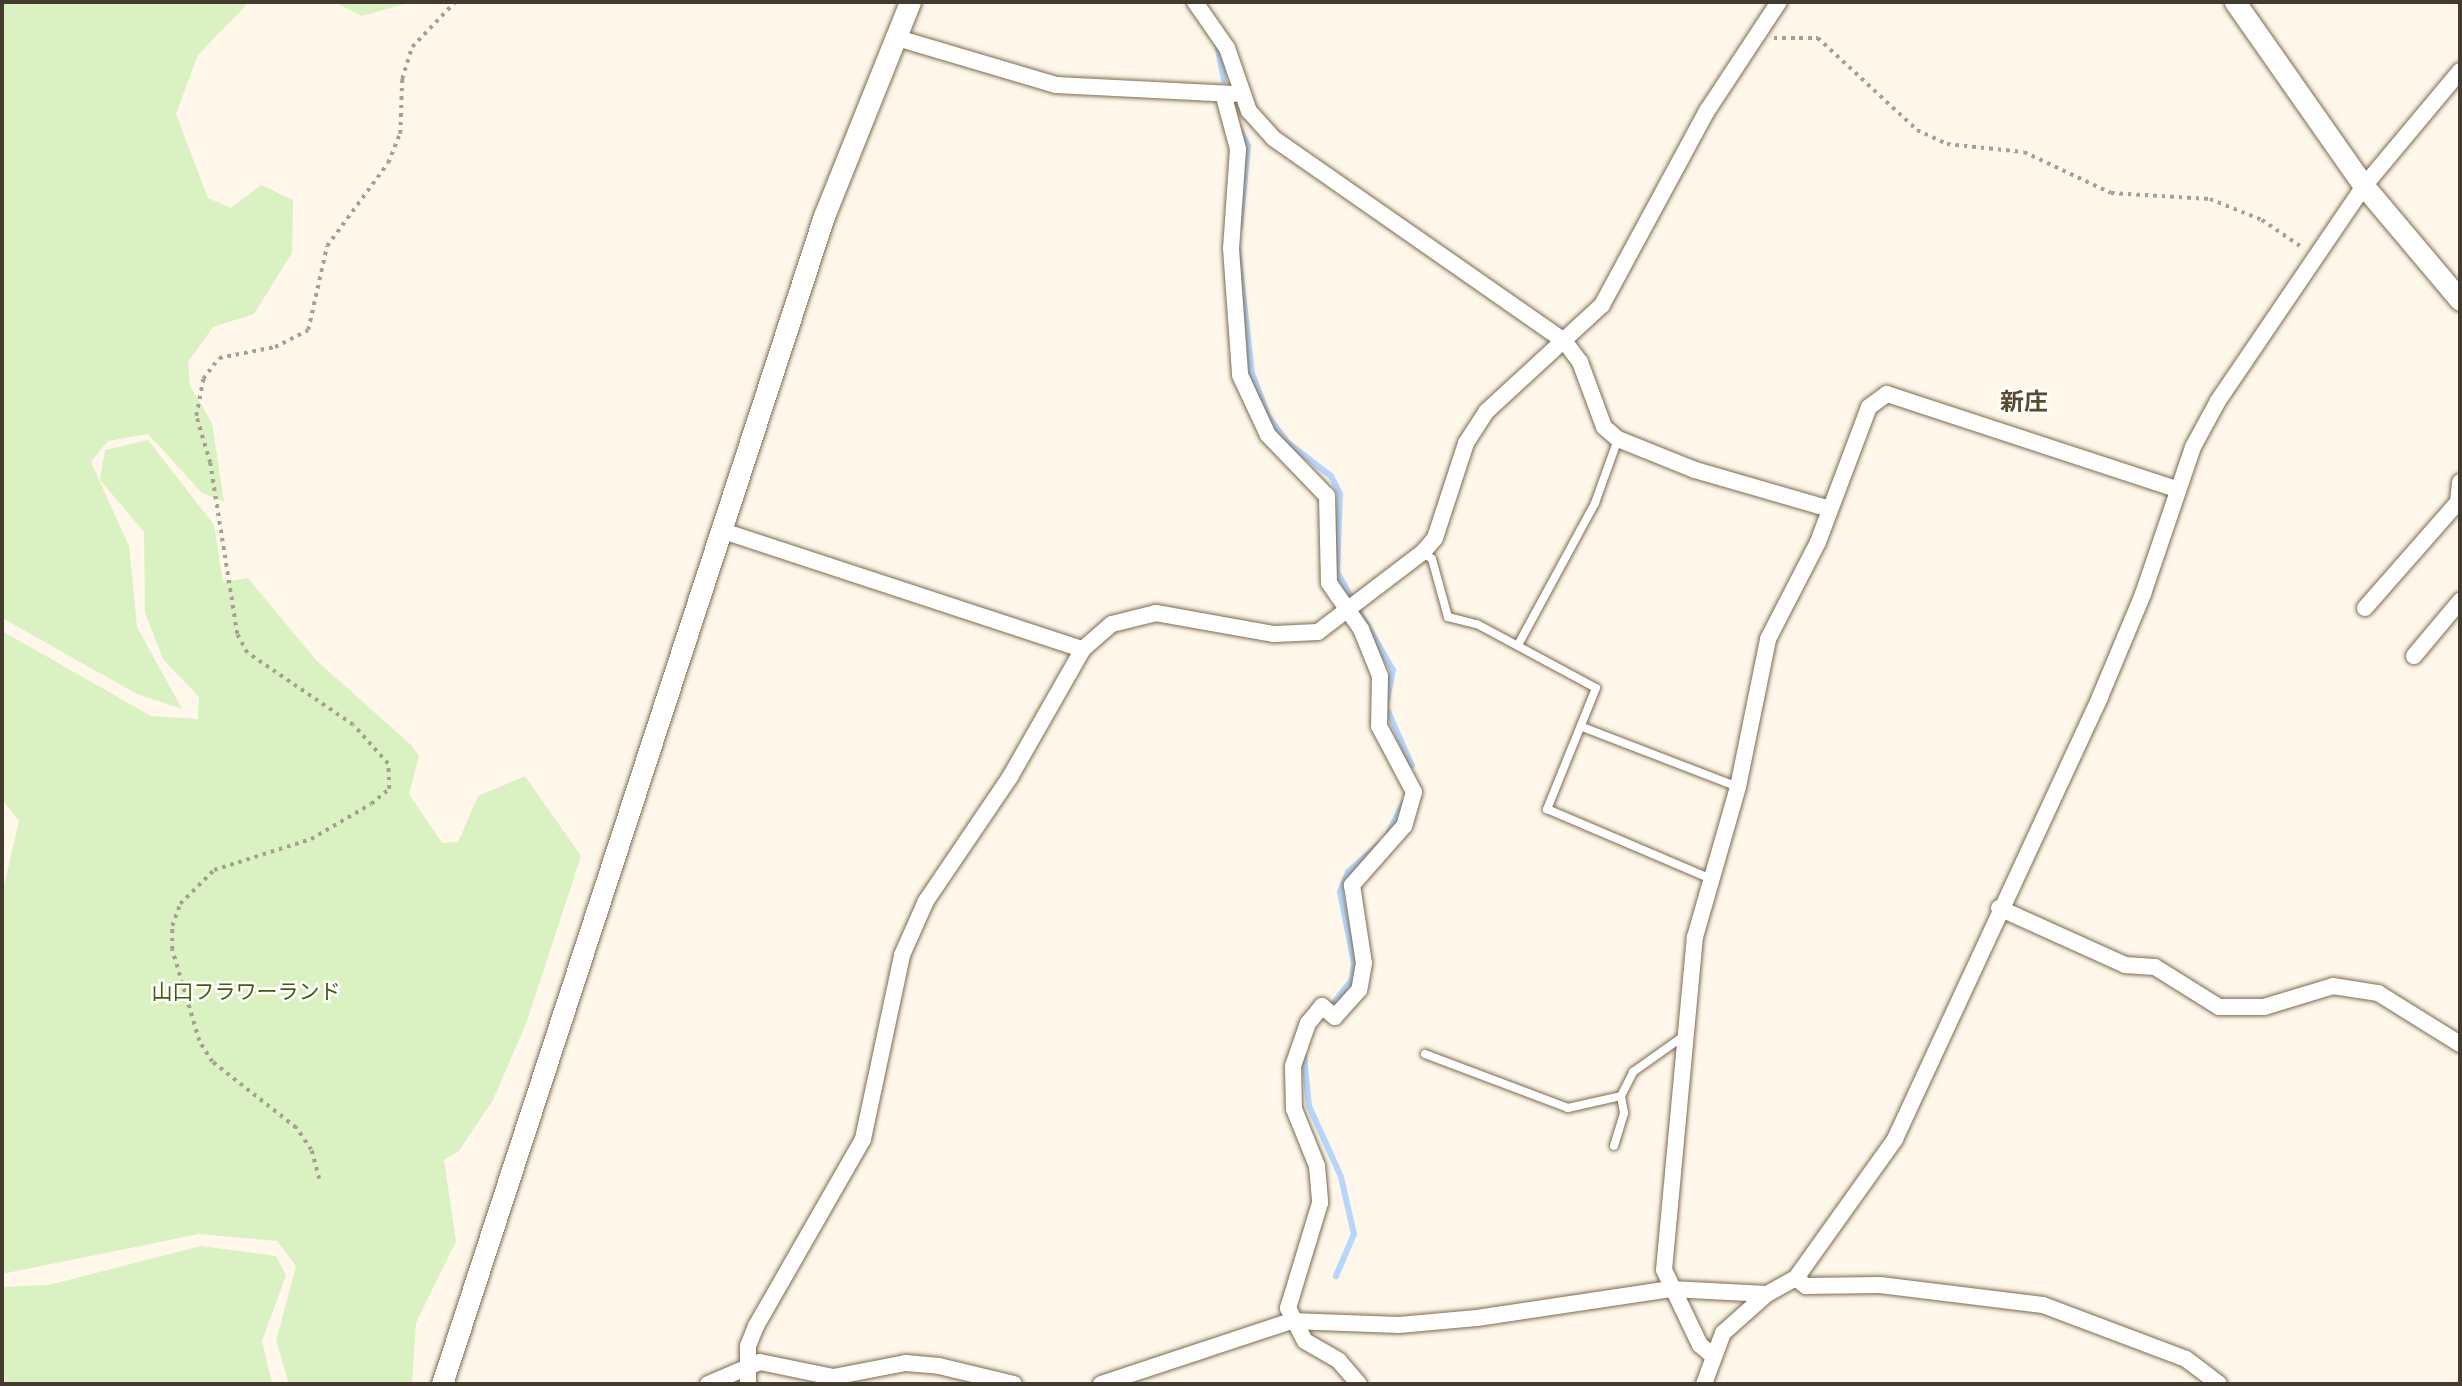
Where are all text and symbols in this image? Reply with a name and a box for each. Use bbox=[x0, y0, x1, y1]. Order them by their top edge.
district label: 新庄 bbox=[2000, 387, 2048, 415]
park label: 山口フラワーランド bbox=[152, 978, 340, 1004]

